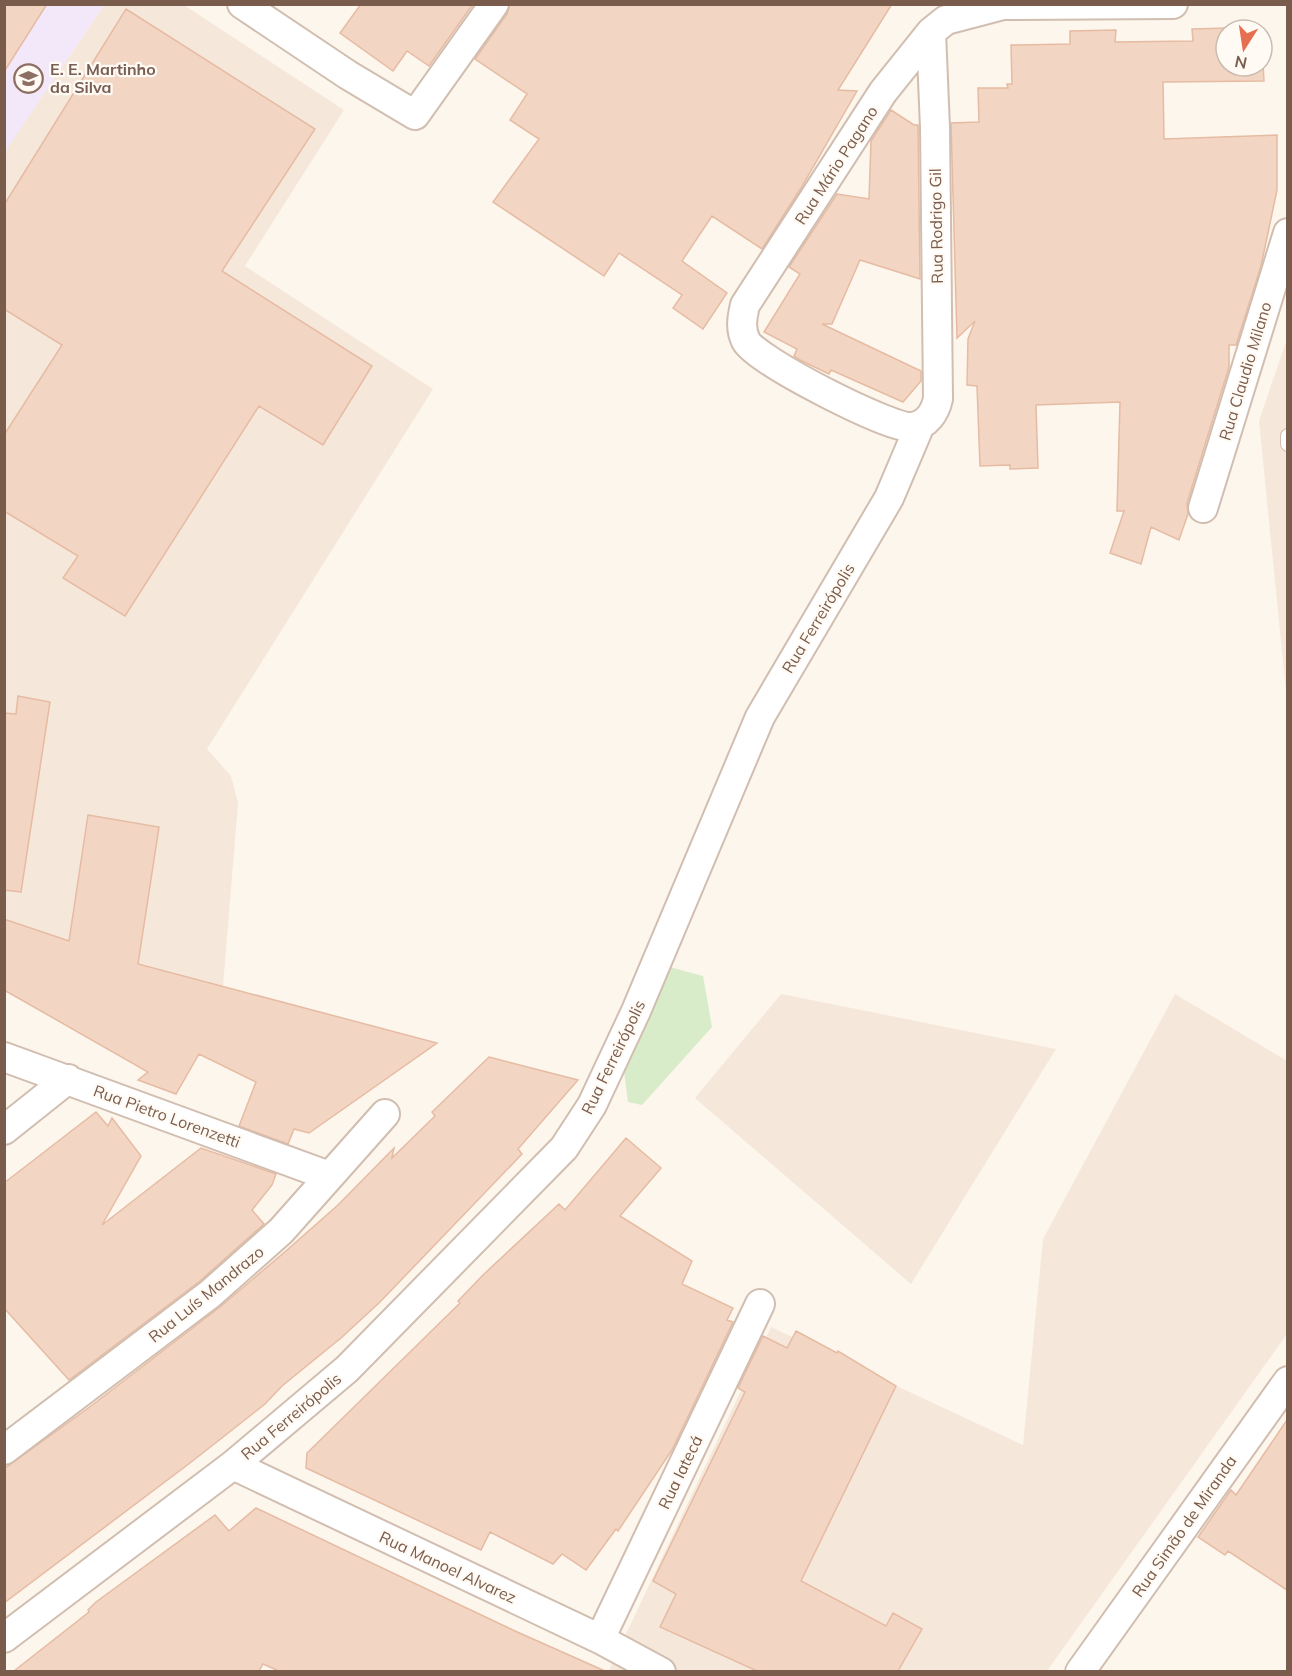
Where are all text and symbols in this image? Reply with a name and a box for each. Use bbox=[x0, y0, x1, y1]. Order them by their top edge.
north arrow bbox=[1214, 18, 1274, 78]
text: N bbox=[1233, 52, 1249, 74]
place label: E. E. Martinho da Silva bbox=[50, 59, 156, 97]
school or university icon: E. E. Martinho da Silva bbox=[13, 62, 45, 94]
street label: Rua Mário Pagano bbox=[790, 102, 882, 228]
street label: Rua Rodrigo Gil bbox=[925, 168, 947, 284]
street label: Rua Claudio Milano bbox=[1214, 299, 1276, 443]
street label: Rua Ferreirópolis bbox=[777, 559, 859, 677]
street label: Rua Ferreirópolis bbox=[577, 997, 649, 1117]
street label: Rua Pietro Lorenzetti bbox=[91, 1080, 243, 1152]
street label: Rua Luís Mandrazo bbox=[144, 1241, 268, 1347]
street label: Rua Ferreirópolis bbox=[237, 1368, 345, 1464]
street label: Rua Iatecá bbox=[654, 1432, 706, 1512]
street label: Rua Simão de Miranda bbox=[1127, 1451, 1241, 1601]
street label: Rua Manoel Alvarez bbox=[376, 1526, 520, 1608]

